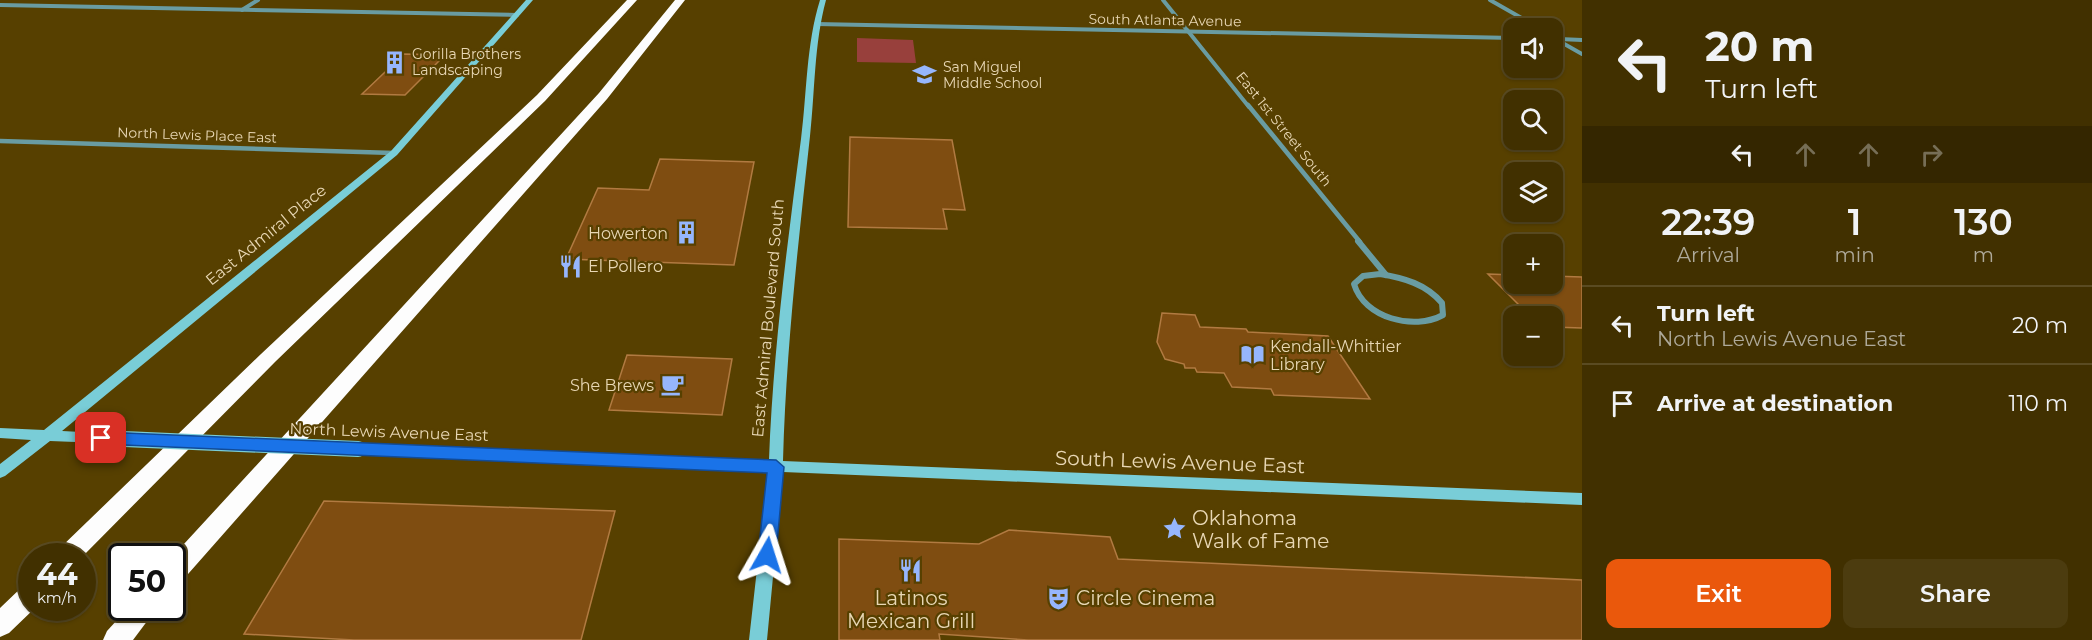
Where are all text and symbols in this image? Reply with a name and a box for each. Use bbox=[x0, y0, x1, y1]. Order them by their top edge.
street label: South Atlanta Avenue bbox=[1088, 10, 1242, 30]
map controls bbox=[1503, 18, 1563, 366]
button: sound bbox=[1503, 18, 1563, 78]
text: 20 m bbox=[1705, 20, 1814, 72]
icon: left bbox=[1606, 24, 1684, 102]
place label: Gorilla Brothers Landscaping bbox=[412, 45, 521, 79]
building icon: Gorilla Brothers Landscaping bbox=[381, 49, 407, 75]
place label: San Miguel Middle School bbox=[943, 58, 1042, 92]
school or university icon: San Miguel Middle School bbox=[912, 62, 938, 88]
street label: East 1st Street South bbox=[1232, 68, 1336, 190]
text: Turn left bbox=[1705, 72, 1818, 105]
button: search bbox=[1503, 90, 1563, 150]
street label: North Lewis Place East bbox=[117, 123, 277, 147]
icon: left bbox=[1726, 138, 1759, 171]
icon: ahead bbox=[1789, 138, 1822, 171]
icon: ahead bbox=[1852, 138, 1885, 171]
icon: right bbox=[1915, 138, 1948, 171]
button: layers bbox=[1503, 162, 1563, 222]
street label: East Admiral Place bbox=[202, 181, 330, 289]
street label: East Admiral Boulevard South bbox=[748, 198, 788, 438]
text: 22:39 bbox=[1661, 200, 1755, 244]
text: 1 bbox=[1848, 200, 1862, 244]
text: 130 bbox=[1954, 200, 2013, 244]
building icon: Howerton bbox=[673, 220, 699, 246]
place label: Howerton bbox=[588, 224, 668, 243]
button: + bbox=[1503, 234, 1563, 294]
text: Arrival bbox=[1677, 243, 1740, 267]
text: min bbox=[1835, 243, 1875, 267]
text: m bbox=[1973, 243, 1994, 267]
restaurant icon: El Pollero bbox=[557, 253, 583, 279]
place label: El Pollero bbox=[588, 257, 663, 276]
text: Turn left bbox=[1657, 300, 1755, 327]
button: − bbox=[1503, 306, 1563, 366]
icon: left bbox=[1606, 309, 1639, 342]
text: 20 m bbox=[2012, 312, 2068, 339]
text: North Lewis Avenue East bbox=[1657, 327, 1906, 351]
place label: Kendall-Whittier Library bbox=[1270, 337, 1402, 374]
library icon: Kendall-Whittier Library bbox=[1239, 342, 1265, 368]
cafe icon: She Brews bbox=[659, 372, 685, 398]
place label: She Brews bbox=[570, 376, 654, 395]
icon: arrive bbox=[1606, 387, 1639, 420]
text: Arrive at destination bbox=[1657, 390, 1893, 417]
text: 110 m bbox=[2008, 390, 2068, 417]
pin bbox=[75, 412, 126, 463]
street label: North Lewis Avenue East bbox=[289, 419, 489, 445]
icon: arrive bbox=[84, 421, 117, 454]
street label: South Lewis Avenue East bbox=[1055, 446, 1305, 478]
place label: Oklahoma Walk of Fame bbox=[1192, 506, 1329, 553]
place icon: Oklahoma Walk of Fame bbox=[1161, 516, 1187, 542]
position arrow bbox=[735, 523, 799, 587]
speed limit sign: 50 bbox=[108, 543, 186, 621]
text: 44 bbox=[36, 556, 78, 593]
restaurant icon: Latinos Mexican Grill bbox=[898, 557, 924, 583]
button: Exit bbox=[1606, 559, 1831, 628]
button: Share bbox=[1843, 559, 2068, 628]
theatre icon: Circle Cinema bbox=[1045, 585, 1071, 611]
place label: Latinos Mexican Grill bbox=[847, 586, 975, 633]
place label: Circle Cinema bbox=[1076, 586, 1215, 610]
text: km/h bbox=[37, 588, 77, 607]

